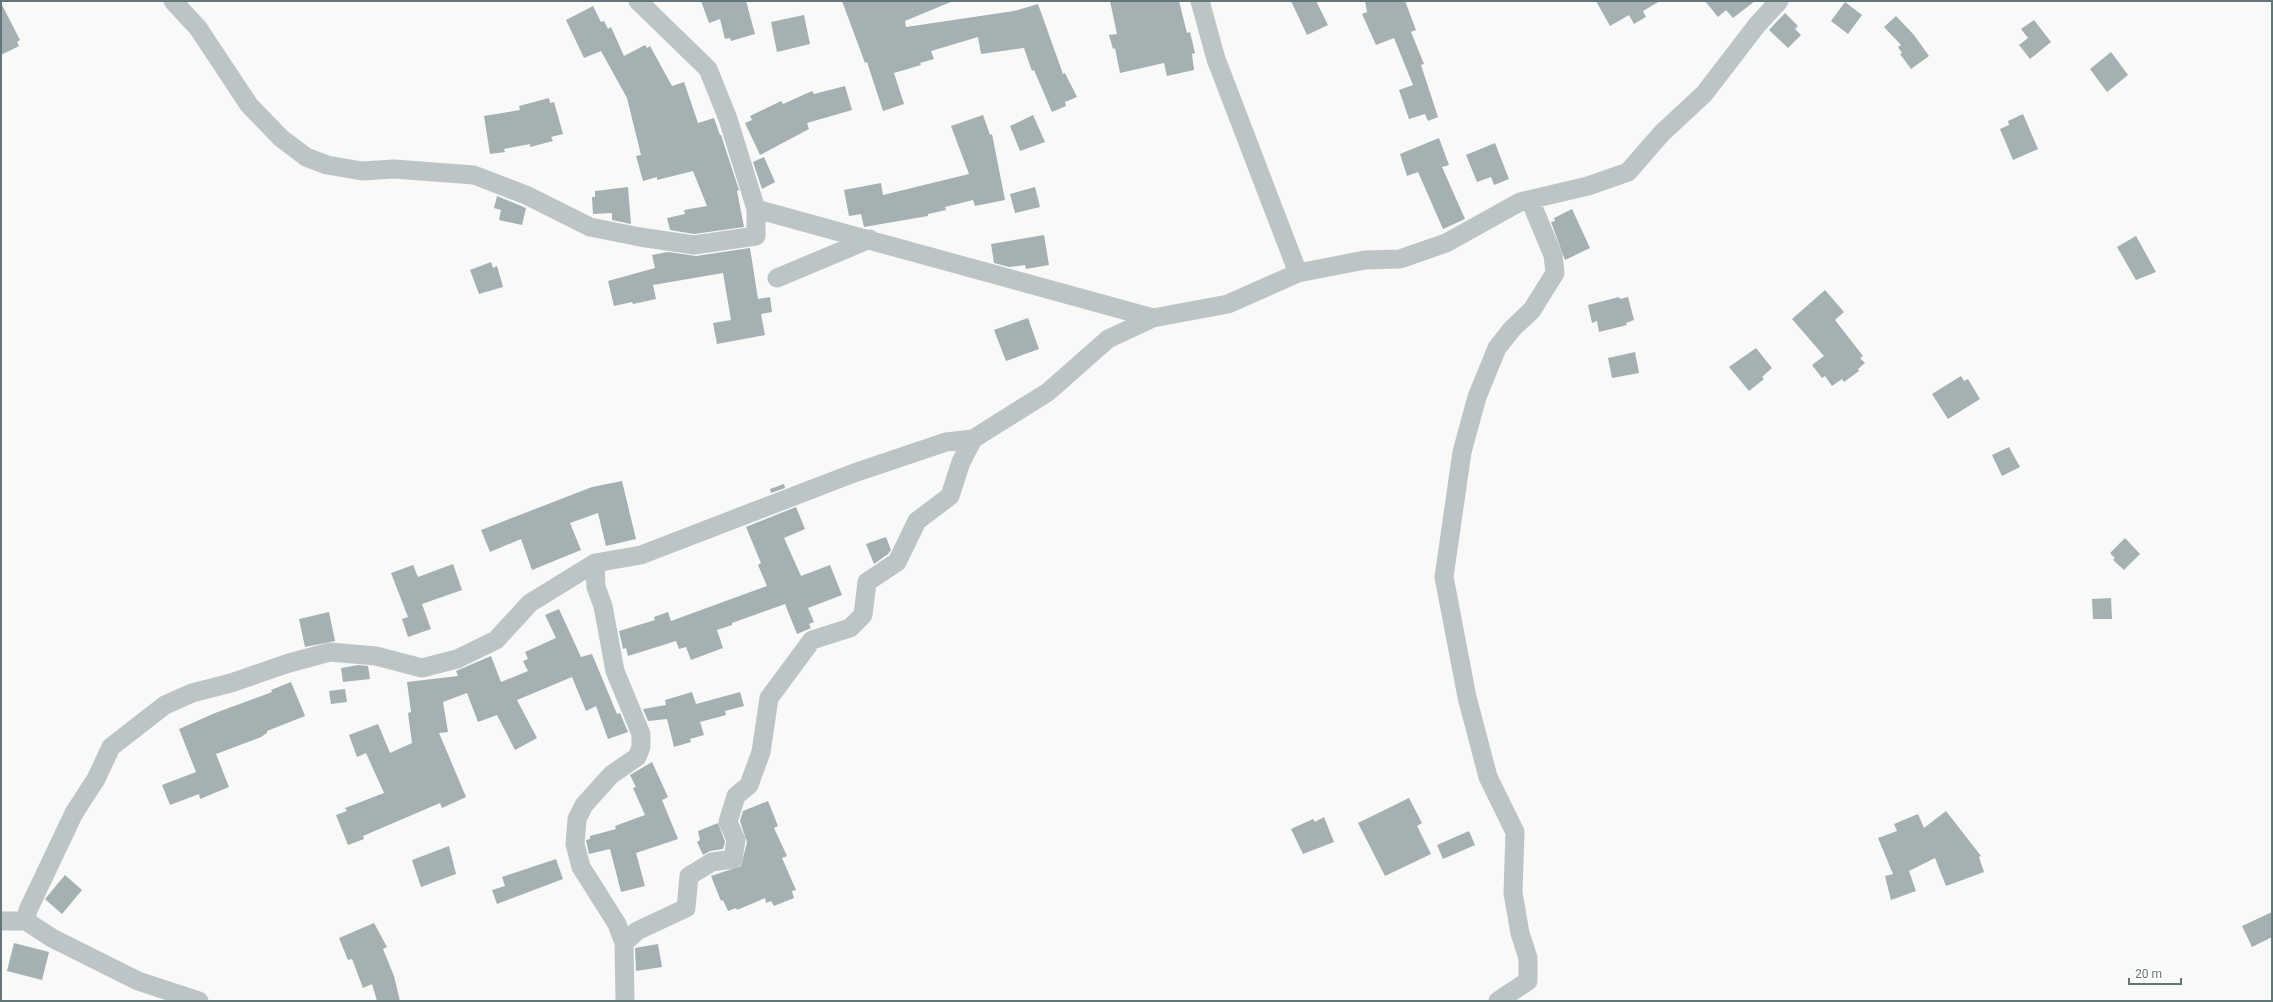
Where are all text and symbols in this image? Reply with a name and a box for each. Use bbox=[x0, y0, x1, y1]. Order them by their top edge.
scale bar bbox=[2129, 960, 2181, 986]
text: 20 m bbox=[2135, 967, 2162, 981]

